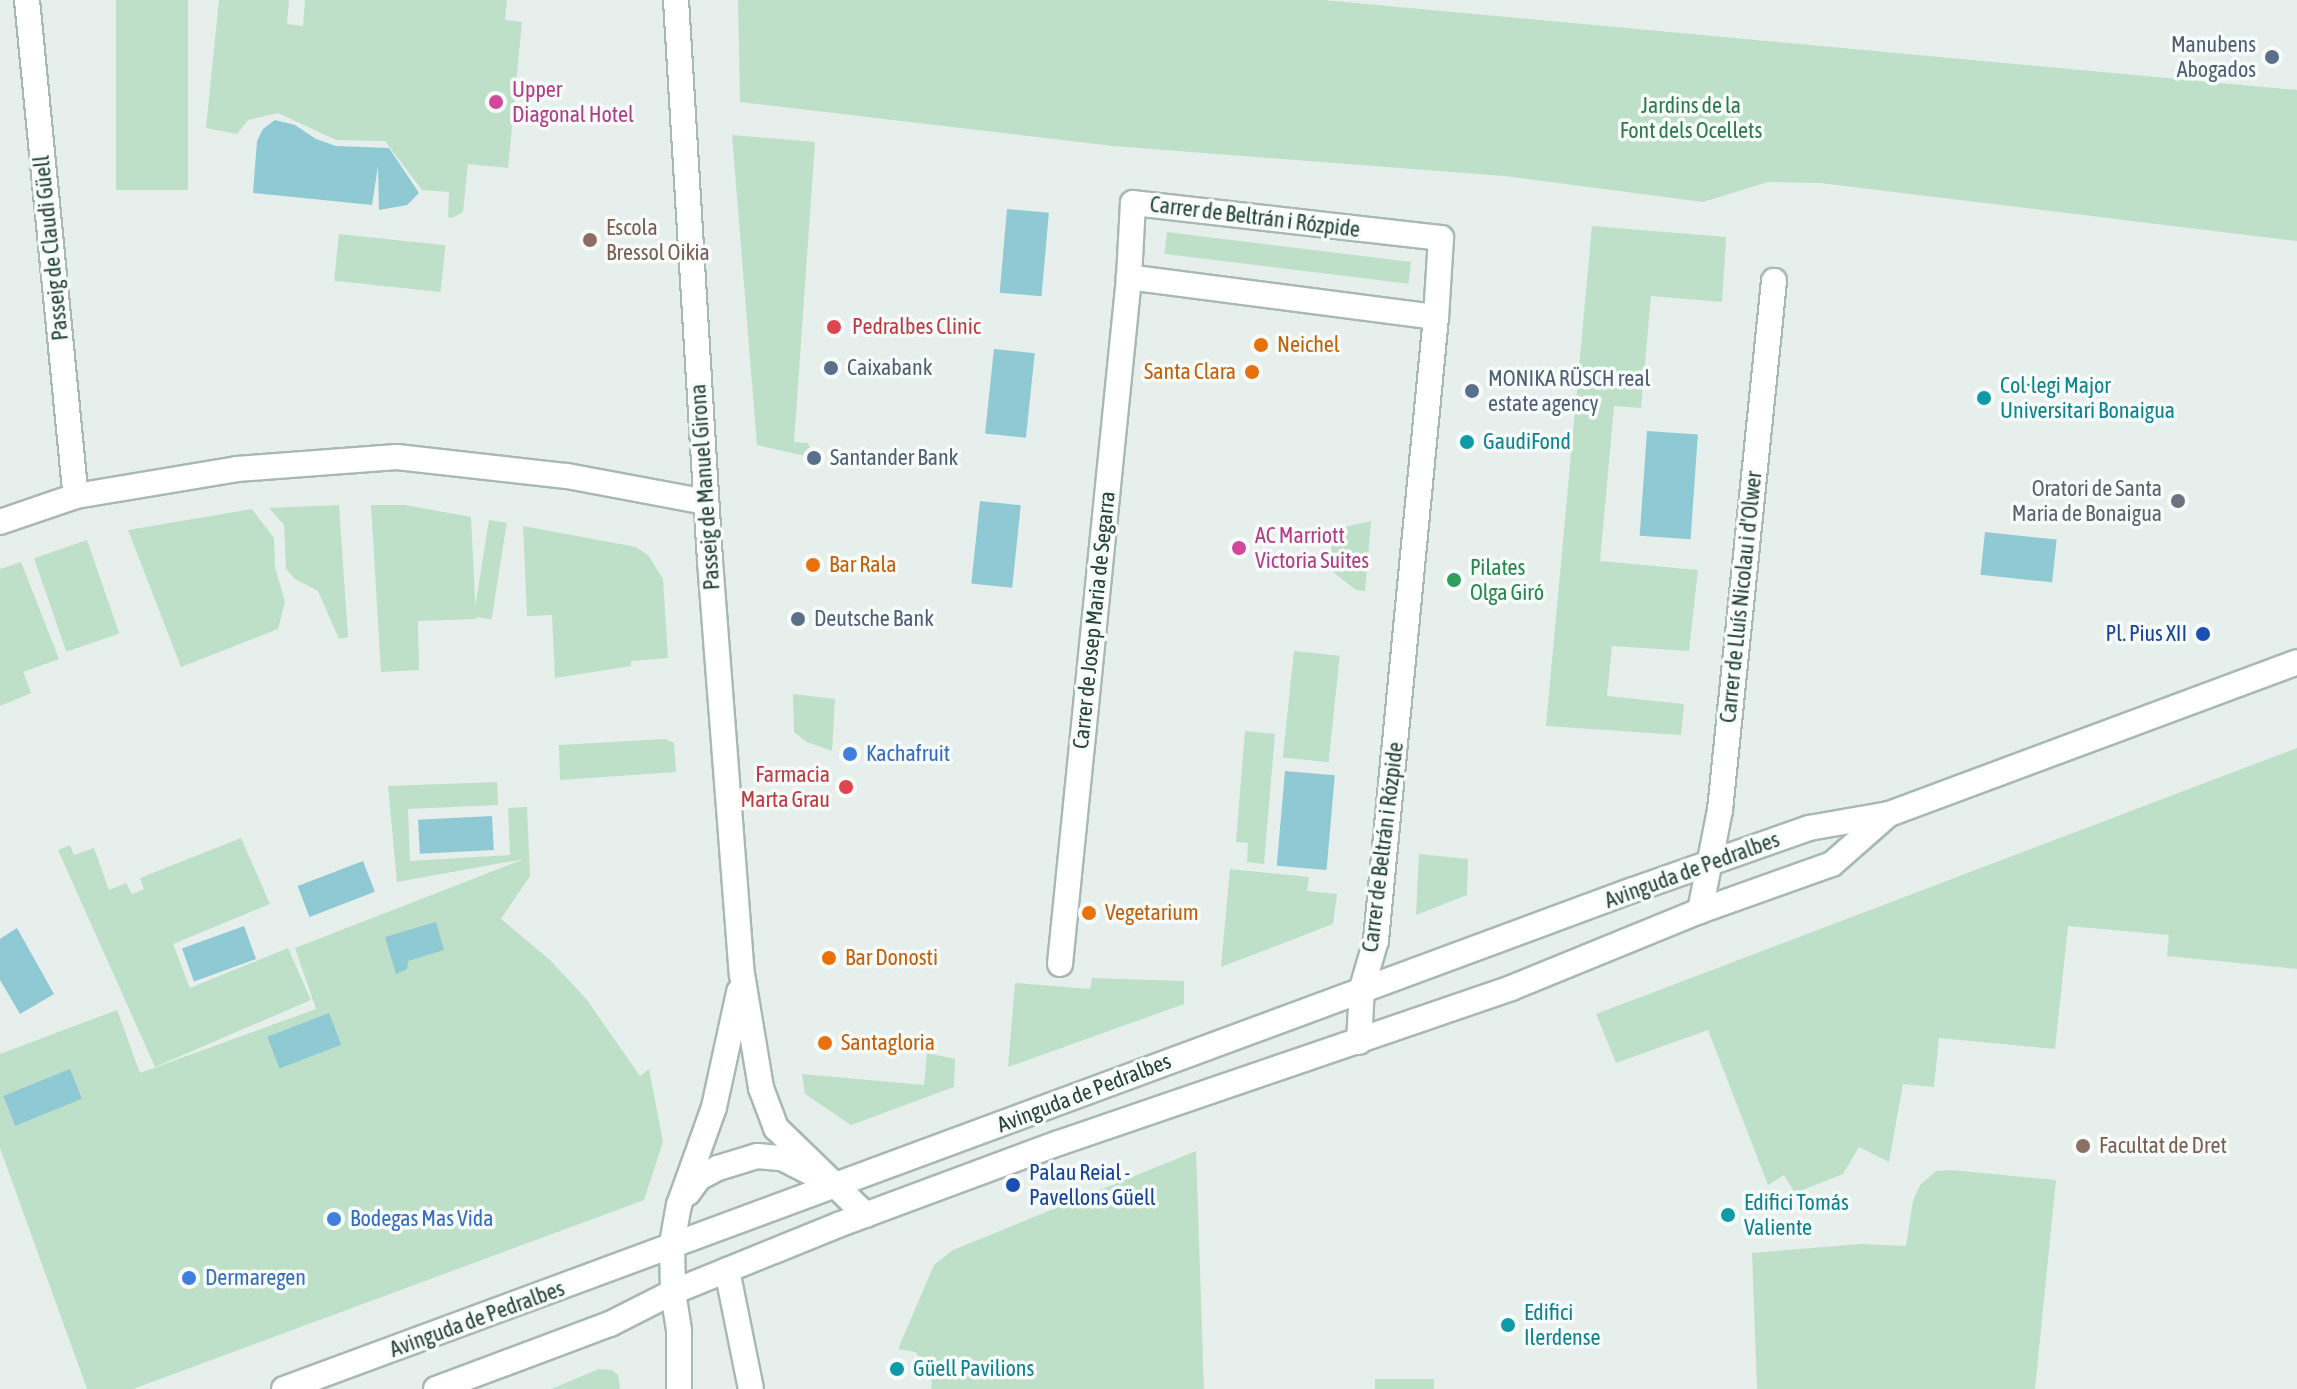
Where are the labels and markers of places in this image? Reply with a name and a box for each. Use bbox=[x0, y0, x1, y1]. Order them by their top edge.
place label: Manubens Abogados bbox=[2171, 31, 2256, 82]
marker: Manubens Abogados bbox=[2263, 48, 2281, 66]
place label: Upper Diagonal Hotel bbox=[512, 76, 634, 128]
marker: Upper Diagonal Hotel bbox=[487, 93, 505, 111]
place label: Escola Bressol Oikia bbox=[606, 214, 710, 266]
marker: Escola Bressol Oikia bbox=[581, 231, 599, 249]
place label: Pedralbes Clinic bbox=[852, 314, 981, 340]
marker: Pedralbes Clinic bbox=[823, 316, 845, 338]
place label: Neichel bbox=[1277, 332, 1340, 358]
marker: Neichel bbox=[1252, 336, 1270, 354]
place label: Caixabank bbox=[847, 355, 932, 381]
marker: Caixabank bbox=[822, 359, 840, 377]
place label: Santa Clara bbox=[1144, 359, 1236, 385]
marker: Santa Clara bbox=[1243, 363, 1261, 381]
place label: MONIKA RÜSCH real estate agency bbox=[1488, 365, 1650, 416]
place label: Col·legi Major Universitari Bonaigua bbox=[2000, 372, 2175, 424]
marker: MONIKA RÜSCH real estate agency bbox=[1463, 382, 1481, 400]
marker: Col·legi Major Universitari Bonaigua bbox=[1975, 389, 1993, 407]
place label: GaudiFond bbox=[1483, 429, 1571, 455]
marker: GaudiFond bbox=[1458, 433, 1476, 451]
place label: Santander Bank bbox=[830, 445, 958, 471]
marker: Santander Bank bbox=[805, 449, 823, 467]
place label: Oratori de Santa Maria de Bonaigua bbox=[2012, 475, 2162, 526]
marker: Oratori de Santa Maria de Bonaigua bbox=[2169, 492, 2187, 510]
place label: AC Marriott Victoria Suites bbox=[1255, 522, 1369, 574]
marker: AC Marriott Victoria Suites bbox=[1230, 539, 1248, 557]
place label: Bar Rala bbox=[829, 552, 896, 578]
place label: Pilates Olga Giró bbox=[1470, 554, 1544, 606]
marker: Bar Rala bbox=[804, 556, 822, 574]
marker: Pilates Olga Giró bbox=[1445, 571, 1463, 589]
place label: Deutsche Bank bbox=[814, 606, 934, 632]
marker: Deutsche Bank bbox=[789, 610, 807, 628]
place label: Pl. Pius XII bbox=[2106, 621, 2187, 647]
marker: Pl. Pius XII bbox=[2194, 625, 2212, 643]
place label: Kachafruit bbox=[866, 741, 950, 767]
marker: Kachafruit bbox=[841, 745, 859, 763]
place label: Farmacia Marta Grau bbox=[741, 761, 830, 812]
marker: Farmacia Marta Grau bbox=[837, 778, 855, 796]
place label: Vegetarium bbox=[1105, 900, 1199, 926]
marker: Vegetarium bbox=[1080, 904, 1098, 922]
place label: Bar Donosti bbox=[845, 945, 938, 971]
marker: Bar Donosti bbox=[820, 949, 838, 967]
place label: Santagloria bbox=[841, 1030, 935, 1056]
marker: Santagloria bbox=[816, 1034, 834, 1052]
place label: Facultat de Dret bbox=[2099, 1133, 2227, 1159]
marker: Facultat de Dret bbox=[2074, 1137, 2092, 1155]
place label: Palau Reial - Pavellons Güell bbox=[1029, 1159, 1156, 1210]
marker: Palau Reial - Pavellons Güell bbox=[1004, 1176, 1022, 1194]
place label: Edifici Tomás Valiente bbox=[1744, 1189, 1849, 1240]
place label: Bodegas Mas Vida bbox=[350, 1206, 493, 1232]
marker: Edifici Tomás Valiente bbox=[1719, 1206, 1737, 1224]
marker: Bodegas Mas Vida bbox=[325, 1210, 343, 1228]
place label: Dermaregen bbox=[205, 1265, 306, 1291]
marker: Dermaregen bbox=[180, 1269, 198, 1287]
place label: Edifici Ilerdense bbox=[1524, 1299, 1601, 1350]
marker: Edifici Ilerdense bbox=[1499, 1316, 1517, 1334]
place label: Güell Pavilions bbox=[913, 1356, 1034, 1382]
marker: Güell Pavilions bbox=[888, 1360, 906, 1378]

